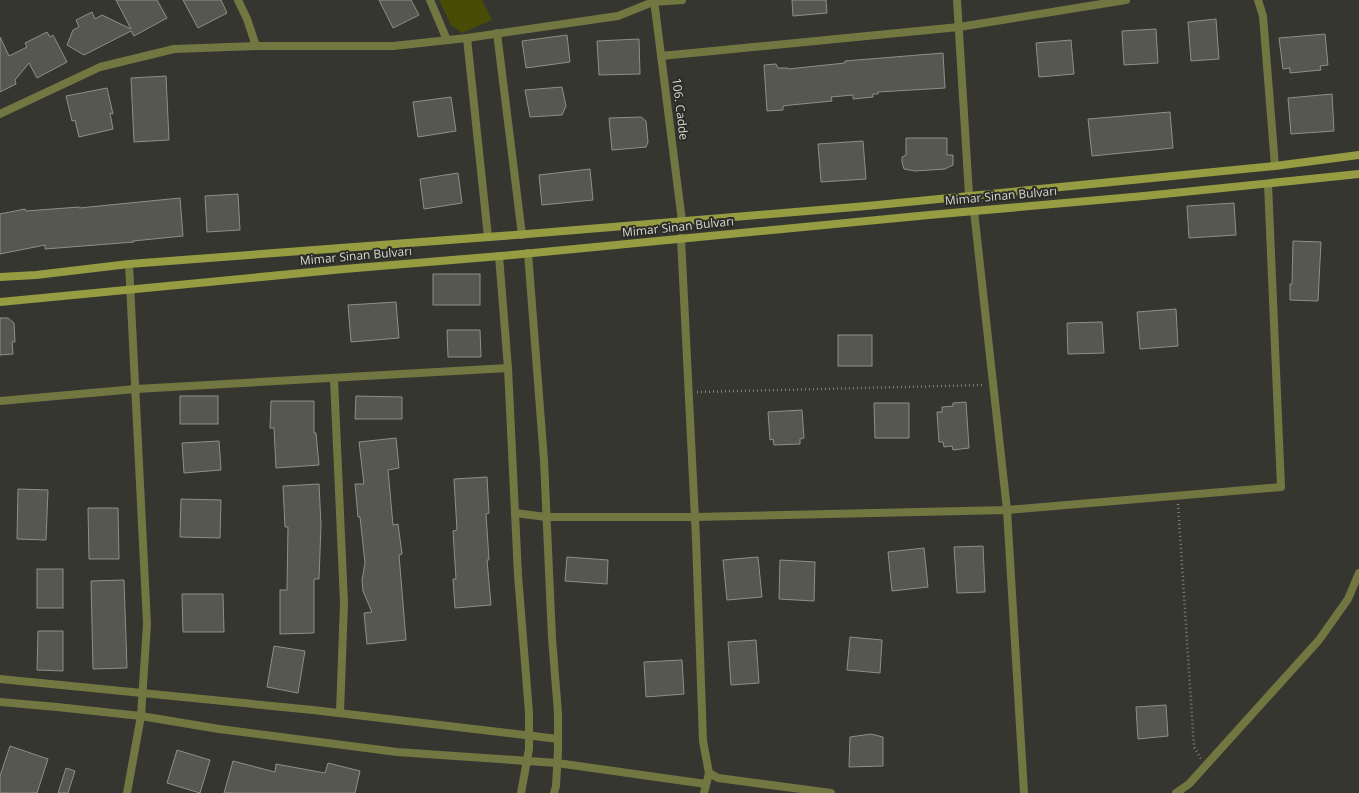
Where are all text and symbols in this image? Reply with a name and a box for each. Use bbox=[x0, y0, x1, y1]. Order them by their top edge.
street label: 106. Cadde bbox=[668, 77, 693, 141]
street label: Mimar Sinan Bulvarı bbox=[944, 182, 1058, 209]
street label: Mimar Sinan Bulvarı bbox=[621, 212, 735, 241]
street label: Mimar Sinan Bulvarı bbox=[299, 242, 413, 269]

